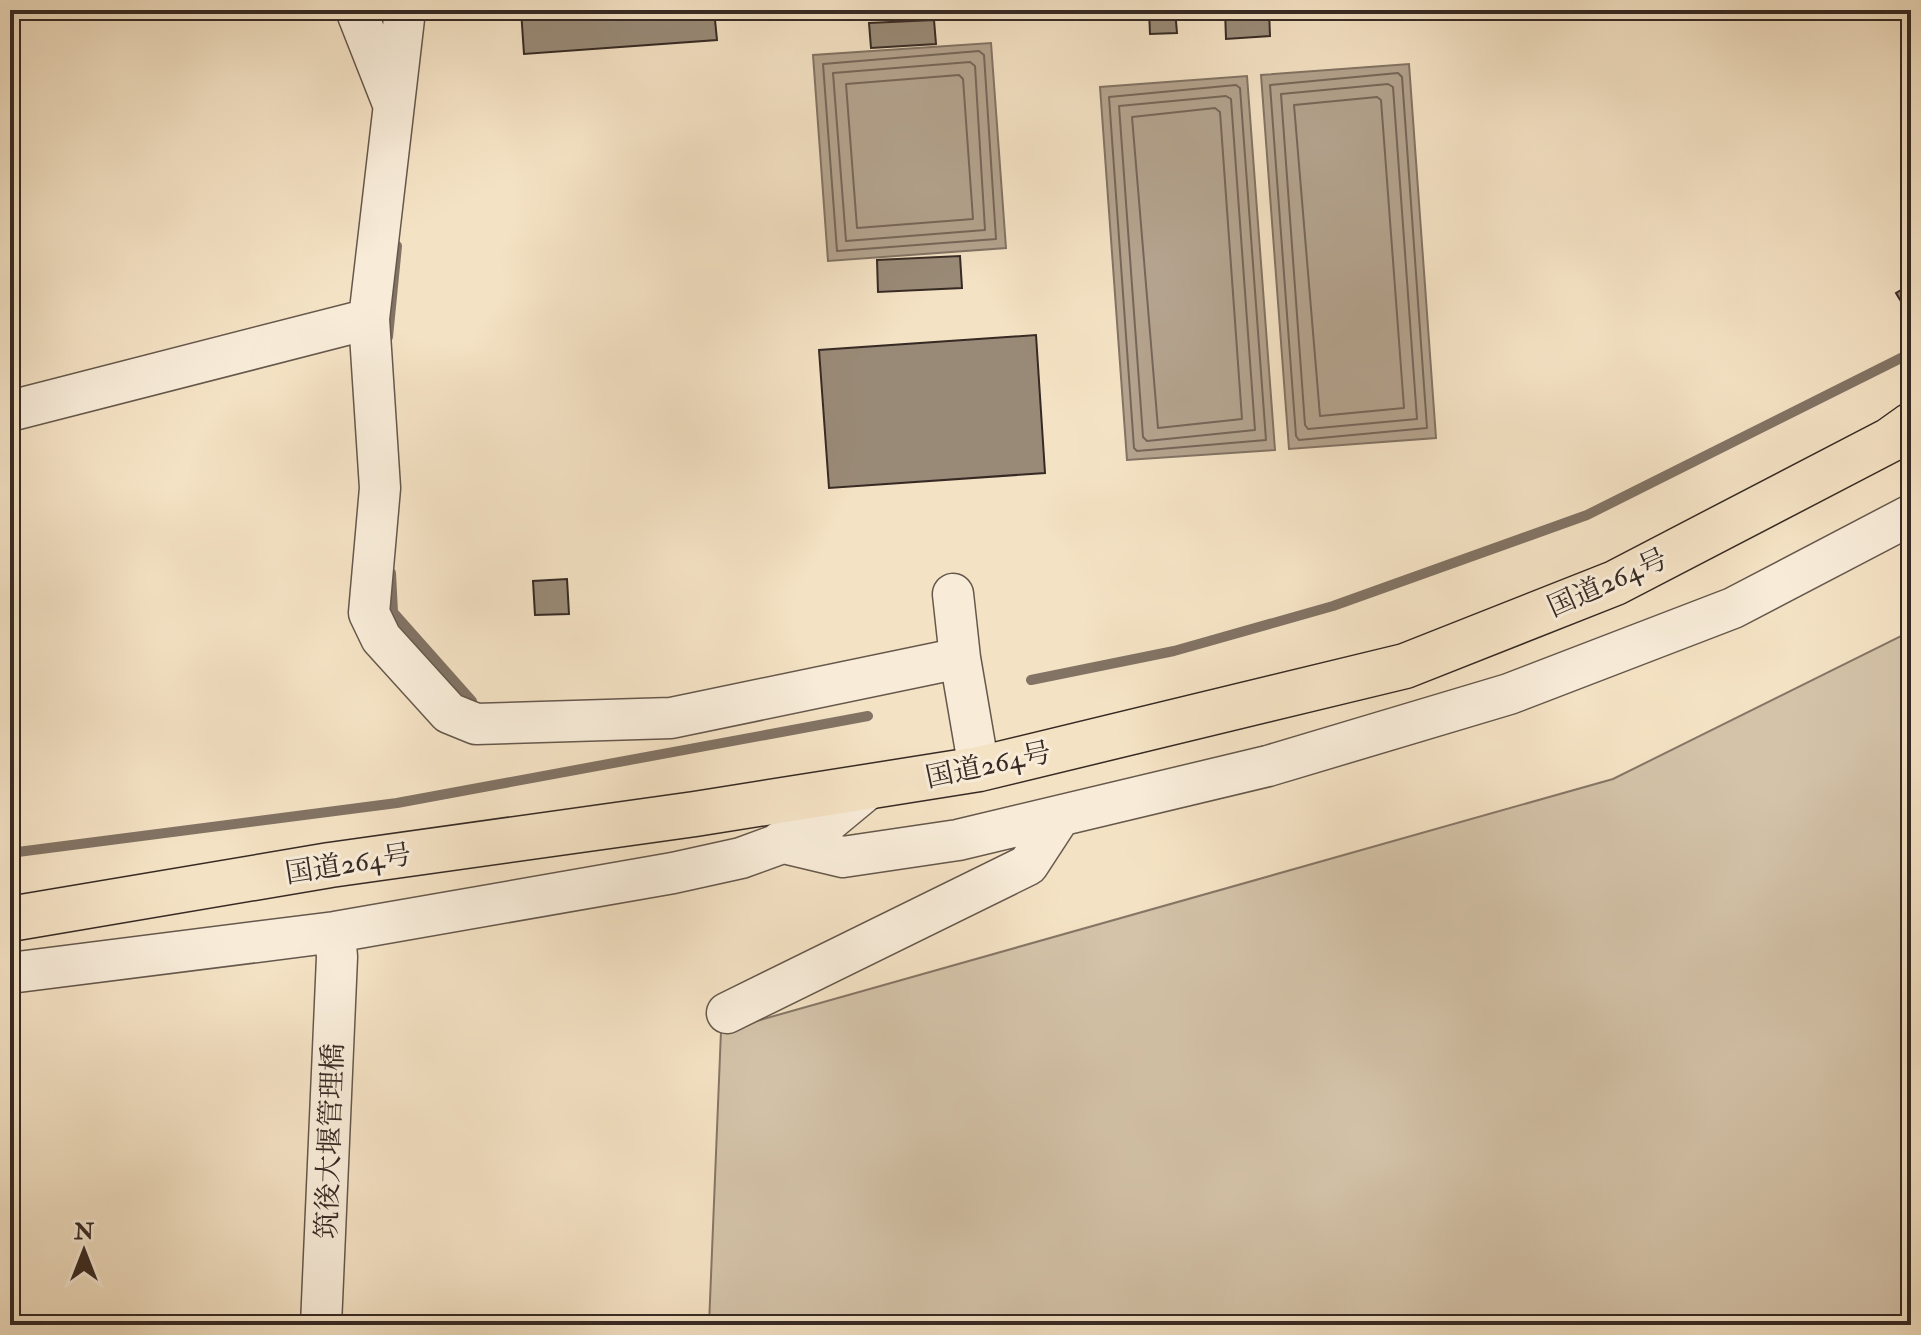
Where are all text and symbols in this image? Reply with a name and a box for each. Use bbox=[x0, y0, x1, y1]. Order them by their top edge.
street label: 国道264号 bbox=[1542, 541, 1673, 625]
street label: 国道264号 bbox=[922, 735, 1054, 796]
street label: 国道264号 bbox=[283, 837, 414, 892]
street label: 筑後大堰管理橋 bbox=[310, 1042, 351, 1240]
north arrow bbox=[44, 1211, 124, 1291]
text: N bbox=[73, 1218, 94, 1246]

